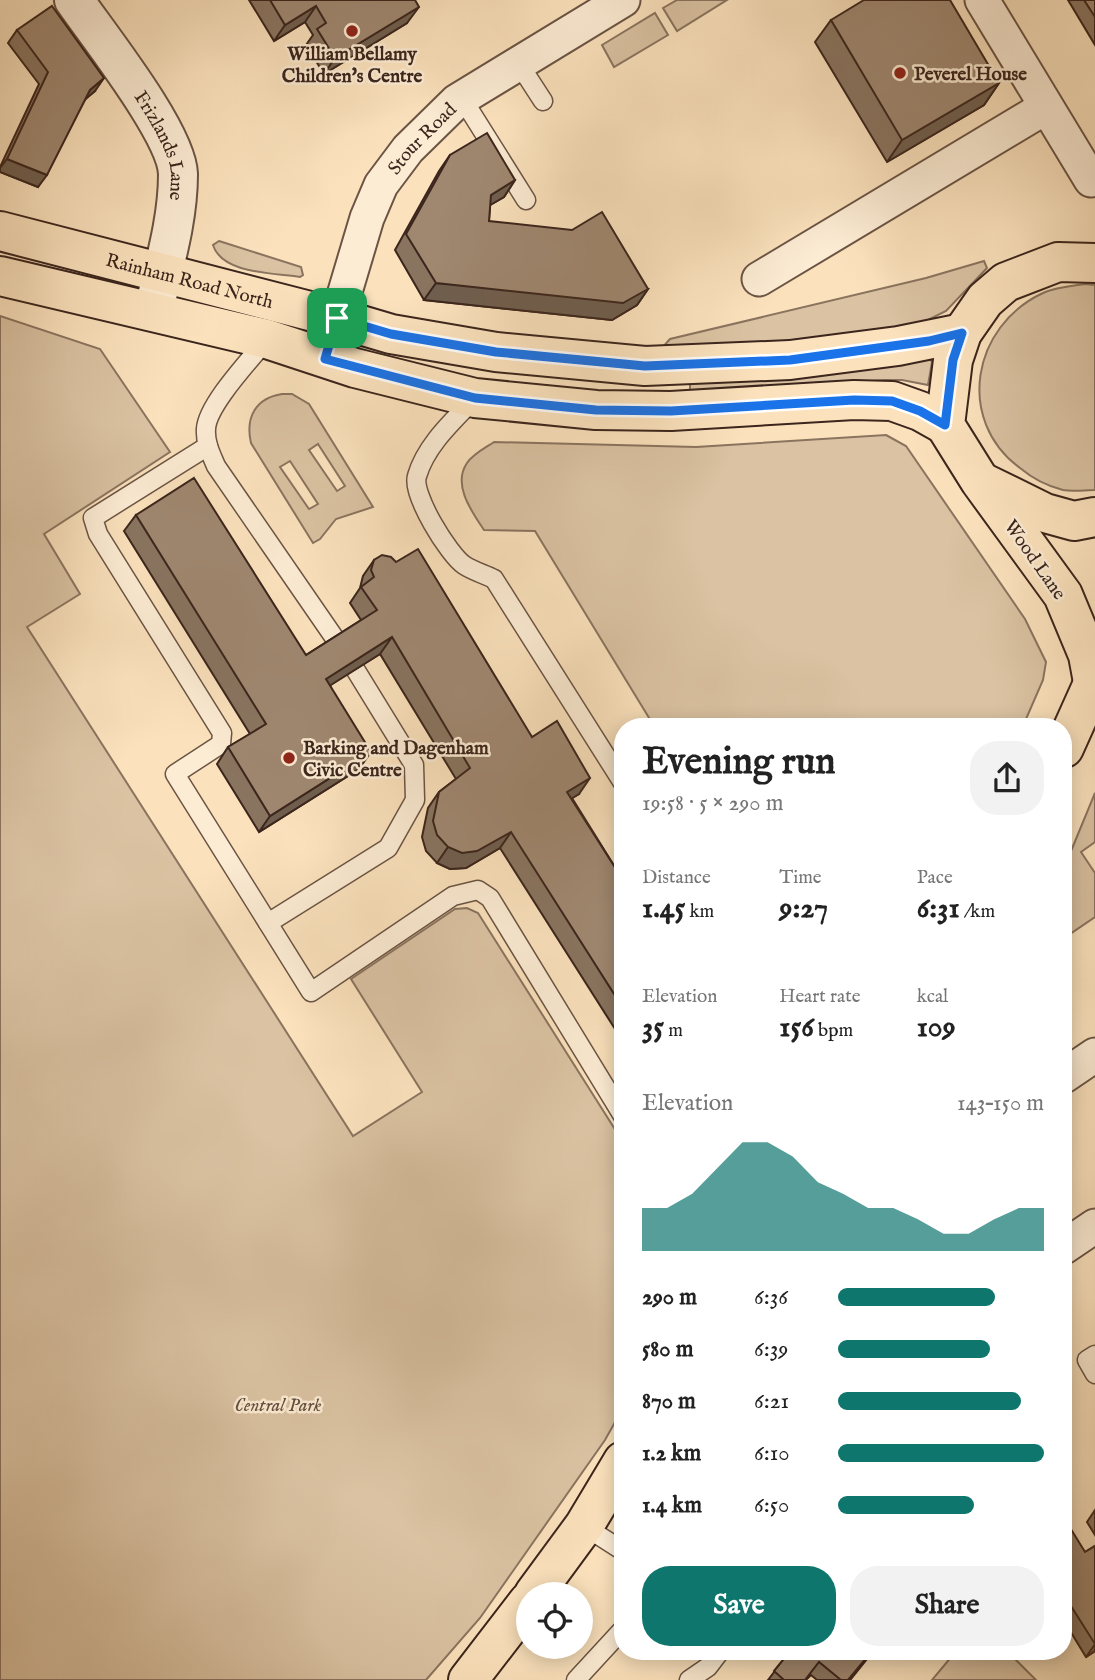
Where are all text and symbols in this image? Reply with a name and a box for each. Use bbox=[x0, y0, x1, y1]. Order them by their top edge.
marker: William Bellamy Children's Centre bbox=[344, 23, 360, 39]
place label: William Bellamy Children's Centre bbox=[282, 43, 422, 89]
place label: Peverel House bbox=[914, 63, 1027, 87]
marker: Peverel House bbox=[892, 65, 908, 81]
street label: Frizlands Lane bbox=[128, 87, 188, 202]
street label: Stour Road bbox=[383, 98, 463, 180]
street label: Rainham Road North bbox=[103, 249, 275, 315]
pin bbox=[307, 288, 367, 348]
icon: arrive bbox=[318, 299, 356, 337]
street label: Wood Lane bbox=[998, 515, 1071, 605]
place label: Barking and Dagenham Civic Centre bbox=[303, 737, 489, 783]
text: Evening run bbox=[642, 739, 836, 787]
button: share bbox=[970, 741, 1044, 815]
marker: Barking and Dagenham Civic Centre bbox=[281, 750, 297, 766]
text: 19:58 · 5 × 290 m bbox=[642, 789, 783, 818]
text: Distance bbox=[642, 866, 711, 890]
text: Time bbox=[779, 866, 822, 890]
text: Pace bbox=[917, 866, 953, 890]
text: 1.45 bbox=[642, 890, 685, 928]
text: 9:27 bbox=[779, 890, 828, 928]
text: 6:31 bbox=[917, 890, 960, 928]
text: km bbox=[685, 900, 714, 924]
text: /km bbox=[960, 900, 995, 924]
text: Elevation bbox=[642, 985, 717, 1009]
text: Heart rate bbox=[779, 985, 860, 1009]
text: kcal bbox=[917, 985, 948, 1009]
text: 35 bbox=[642, 1009, 664, 1047]
text: 156 bbox=[779, 1009, 814, 1047]
text: 109 bbox=[917, 1009, 956, 1047]
text: m bbox=[664, 1019, 683, 1043]
text: bpm bbox=[814, 1019, 853, 1043]
text: Elevation bbox=[642, 1089, 733, 1118]
text: 143–150 m bbox=[957, 1089, 1044, 1118]
text: 290 m bbox=[642, 1283, 697, 1312]
text: 6:36 bbox=[754, 1283, 788, 1312]
text: 580 m bbox=[642, 1335, 693, 1364]
text: 6:39 bbox=[754, 1335, 788, 1364]
text: 870 m bbox=[642, 1387, 696, 1416]
text: 6:21 bbox=[754, 1387, 789, 1416]
park label: Central Park bbox=[235, 1394, 322, 1418]
text: 1.2 km bbox=[642, 1439, 701, 1468]
text: 6:10 bbox=[754, 1439, 790, 1468]
text: 1.4 km bbox=[642, 1491, 702, 1520]
text: 6:50 bbox=[754, 1491, 789, 1520]
button: Save bbox=[642, 1566, 836, 1646]
button: Share bbox=[850, 1566, 1044, 1646]
map controls bbox=[516, 1582, 593, 1659]
button: locate bbox=[516, 1582, 593, 1659]

